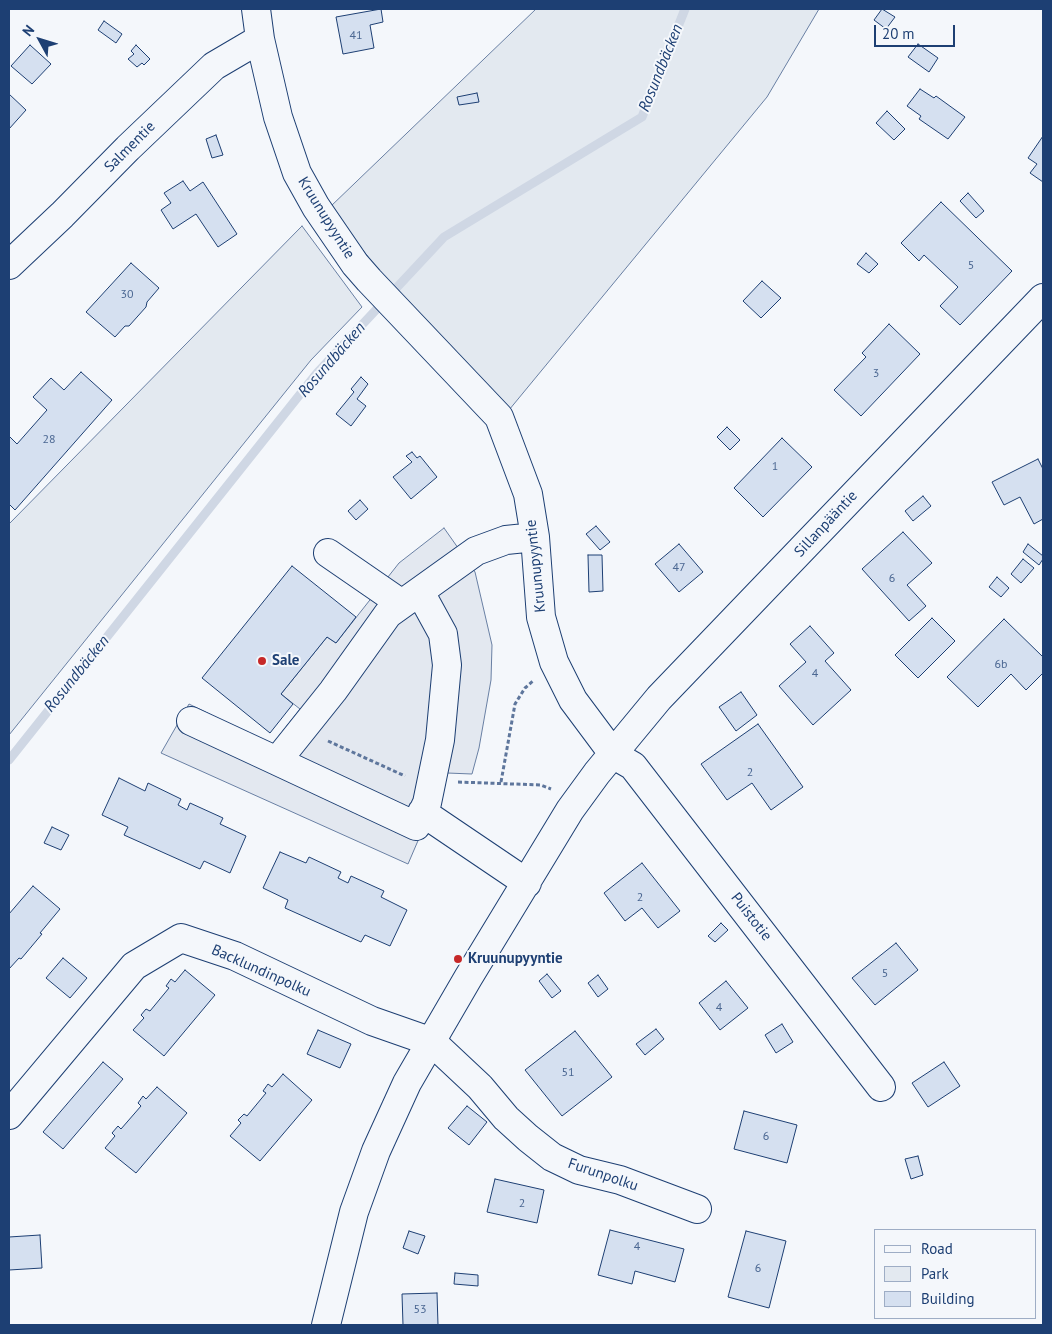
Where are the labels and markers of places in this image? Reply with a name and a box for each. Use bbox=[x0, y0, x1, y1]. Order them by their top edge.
place label: Sale bbox=[272, 652, 299, 670]
marker: Sale bbox=[256, 655, 268, 667]
place label: Kruunupyyntie bbox=[468, 950, 563, 968]
marker: Kruunupyyntie bbox=[452, 953, 464, 965]

